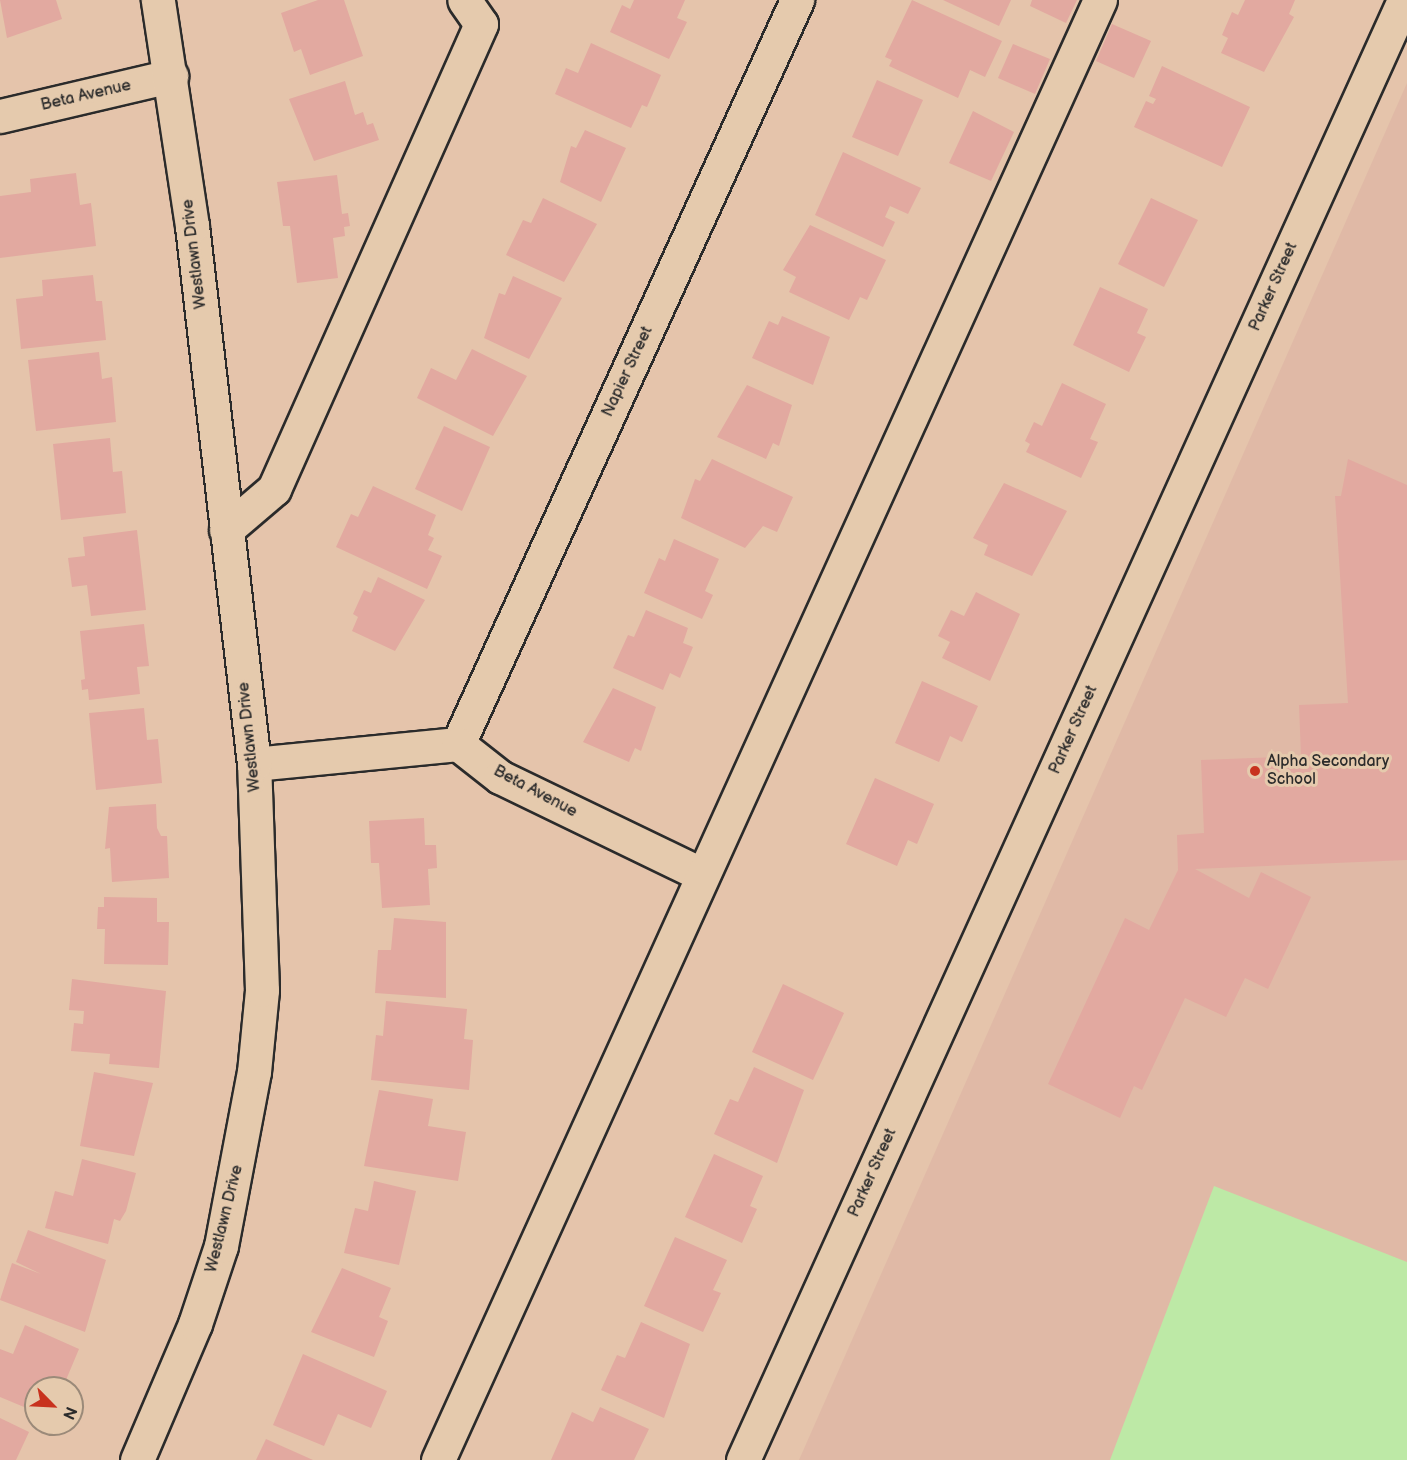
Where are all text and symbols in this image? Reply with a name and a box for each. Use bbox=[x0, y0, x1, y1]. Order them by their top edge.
street label: Beta Avenue bbox=[39, 76, 133, 116]
street label: Westlawn Drive bbox=[179, 198, 211, 310]
street label: Parker Street bbox=[1246, 240, 1302, 334]
street label: Napier Street bbox=[599, 324, 657, 420]
street label: Westlawn Drive bbox=[235, 681, 265, 793]
street label: Parker Street bbox=[1046, 683, 1102, 777]
place label: Alpha Secondary School bbox=[1267, 752, 1390, 790]
street label: Beta Avenue bbox=[490, 762, 580, 822]
marker: Alpha Secondary School bbox=[1248, 764, 1262, 778]
street label: Parker Street bbox=[845, 1126, 901, 1220]
street label: Westlawn Drive bbox=[202, 1163, 248, 1275]
north arrow bbox=[24, 1376, 84, 1436]
text: N bbox=[58, 1403, 80, 1422]

